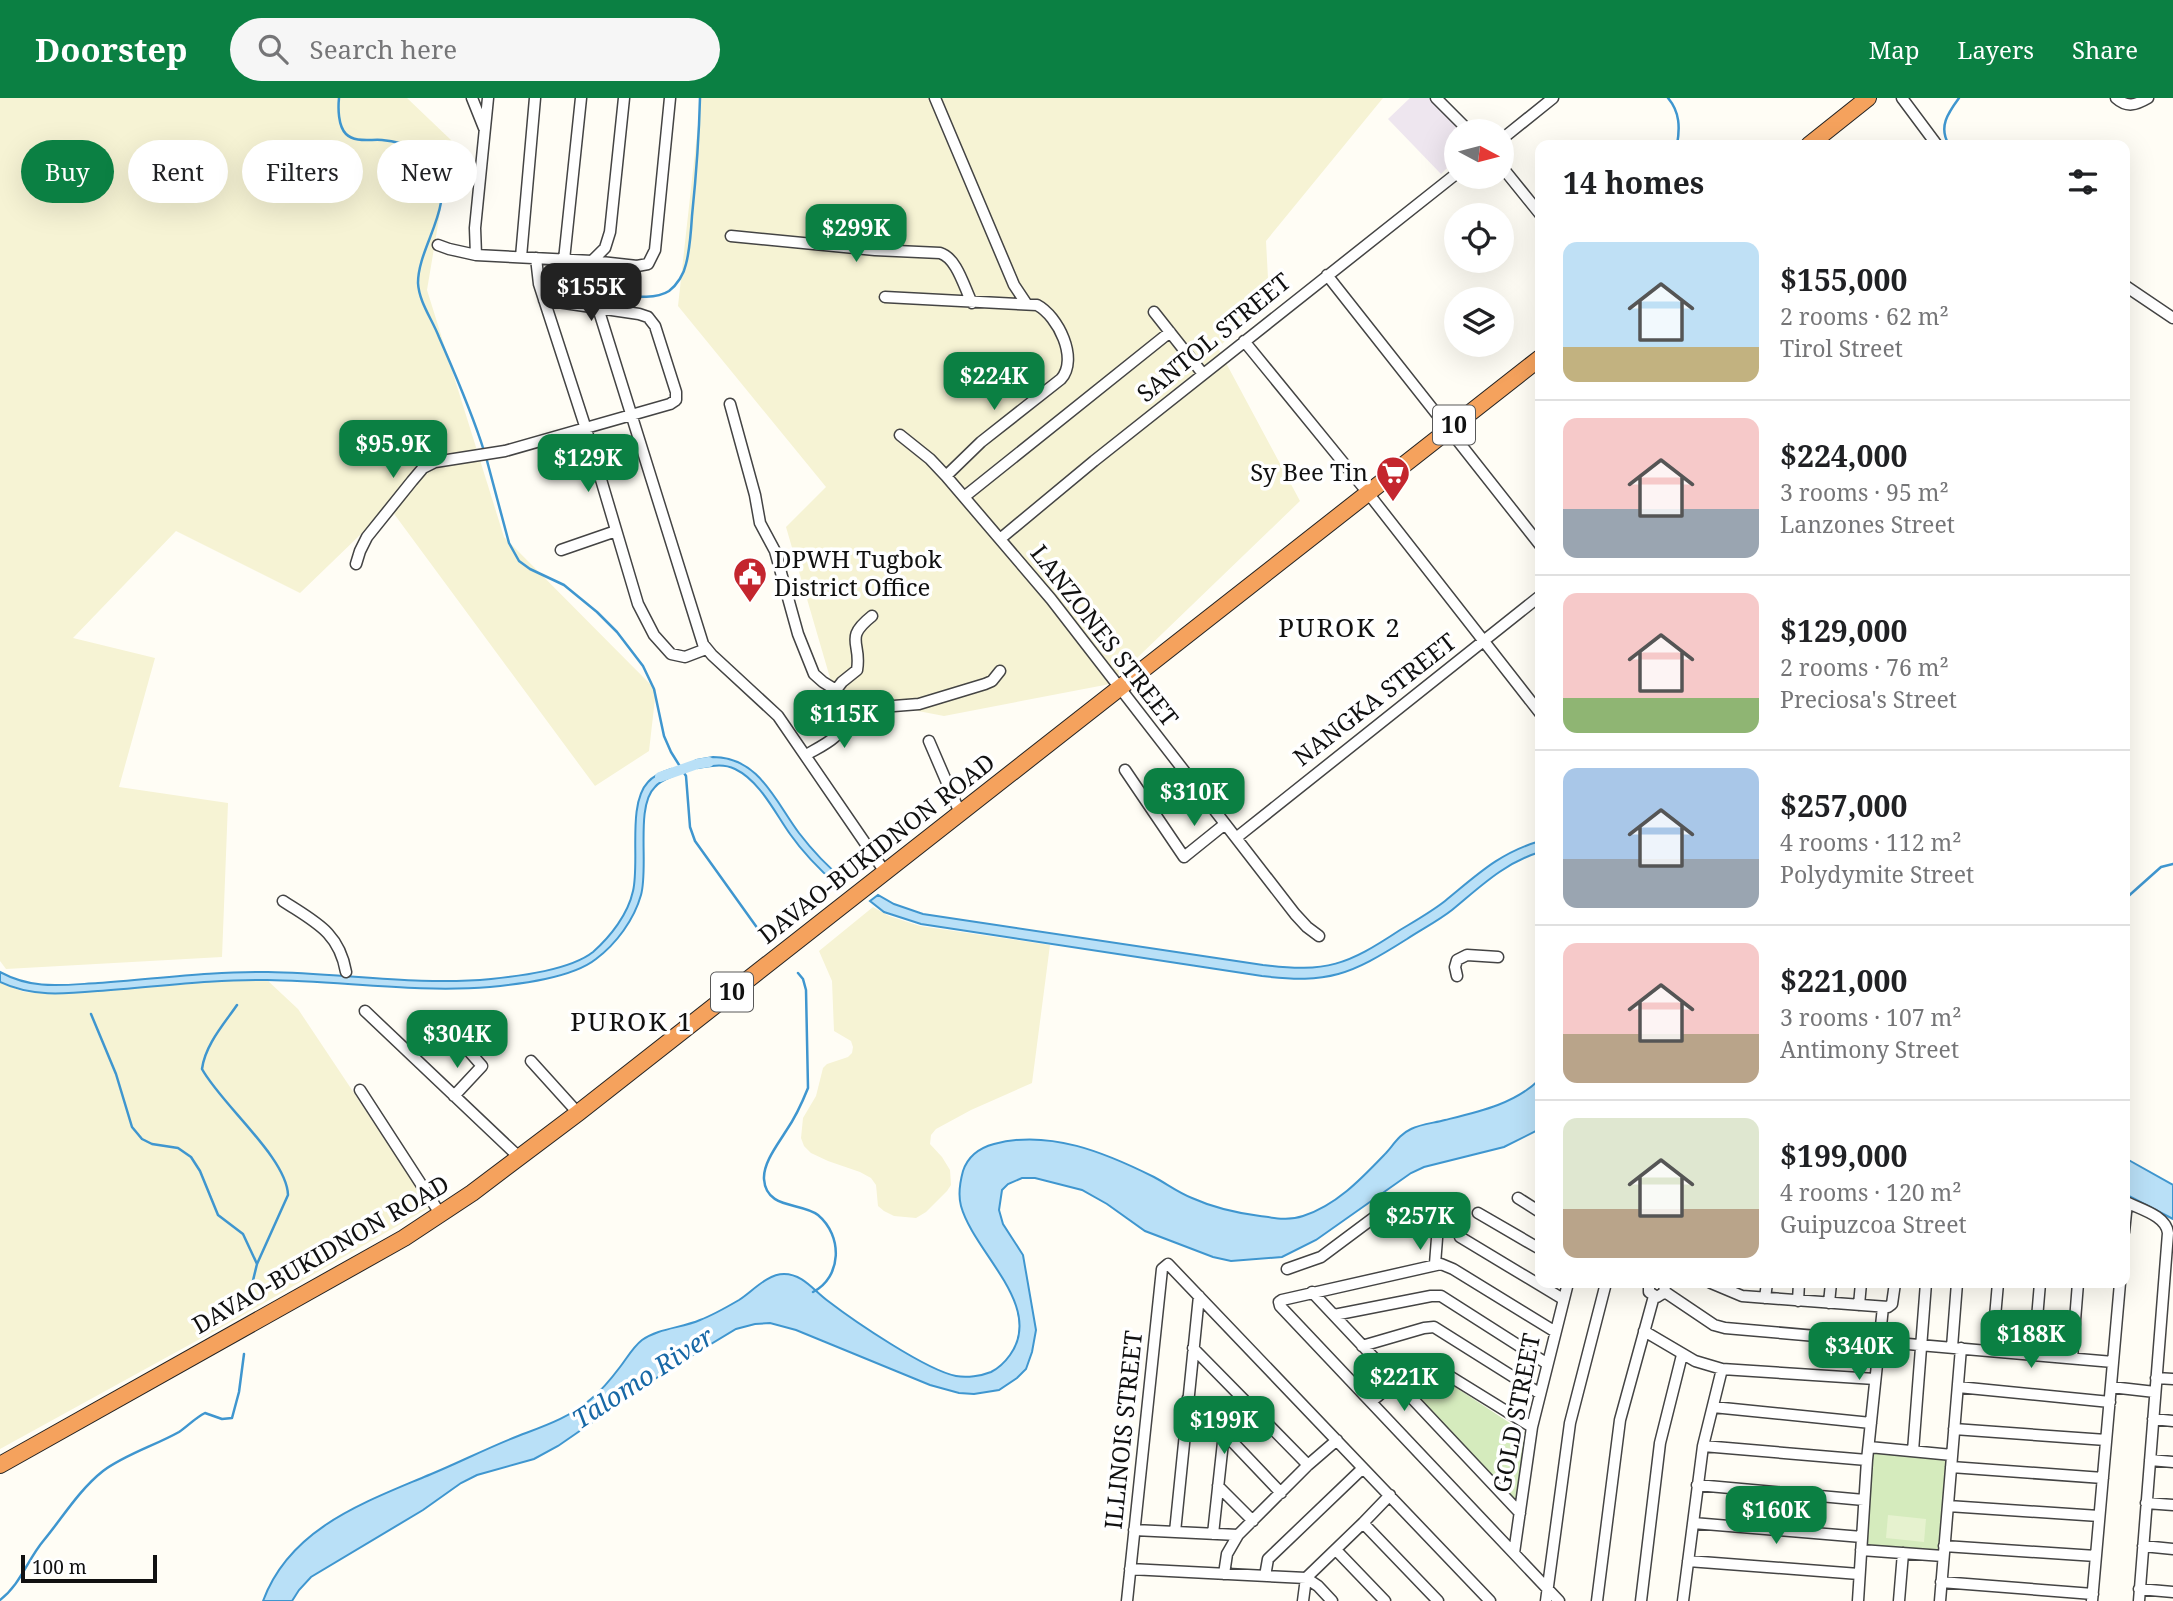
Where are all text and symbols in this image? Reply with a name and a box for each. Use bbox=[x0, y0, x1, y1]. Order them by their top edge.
search box bbox=[230, 18, 720, 81]
text: Doorstep bbox=[35, 27, 188, 72]
icon: search bbox=[254, 30, 292, 68]
text: Search here bbox=[310, 31, 457, 67]
text: Map bbox=[1869, 33, 1920, 66]
text: Layers bbox=[1958, 33, 2034, 66]
text: Share bbox=[2072, 33, 2138, 66]
north arrow bbox=[1444, 119, 1514, 189]
map controls bbox=[1444, 119, 1514, 357]
chip: Buy bbox=[21, 140, 114, 203]
chip: Rent bbox=[128, 140, 228, 203]
chip: Filters bbox=[242, 140, 363, 203]
chip: New bbox=[377, 140, 477, 203]
text: 14 homes bbox=[1563, 162, 1704, 203]
icon: filters bbox=[2064, 163, 2102, 201]
button: locate bbox=[1444, 203, 1514, 273]
pin: $299K bbox=[807, 204, 905, 264]
text: $299K bbox=[822, 211, 890, 243]
text: $155,000 bbox=[1780, 259, 1907, 300]
pin: $155K bbox=[542, 264, 640, 323]
street label: SANTOL STREET bbox=[1129, 264, 1297, 409]
text: $155K bbox=[557, 270, 625, 302]
icon: home bbox=[1619, 270, 1703, 354]
button: layers bbox=[1444, 287, 1514, 357]
text: 2 rooms · 62 m² bbox=[1780, 300, 1949, 332]
text: Tirol Street bbox=[1780, 332, 1903, 364]
pin: $224K bbox=[945, 352, 1043, 412]
text: $224K bbox=[960, 359, 1028, 391]
road number: 10 bbox=[1433, 406, 1475, 444]
pin: $95.9K bbox=[336, 420, 450, 480]
text: $95.9K bbox=[355, 427, 431, 459]
pin: $129K bbox=[539, 434, 637, 494]
text: $224,000 bbox=[1780, 435, 1907, 476]
text: $129K bbox=[554, 441, 622, 473]
icon: home bbox=[1619, 446, 1703, 530]
supermarket icon: Sy Bee Tin bbox=[1374, 454, 1412, 503]
place label: Sy Bee Tin bbox=[1250, 455, 1368, 488]
text: 3 rooms · 95 m² bbox=[1780, 476, 1949, 508]
text: Lanzones Street bbox=[1780, 508, 1955, 540]
street label: LANZONES STREET bbox=[1024, 537, 1187, 733]
place label: DPWH Tugbok District Office bbox=[774, 542, 943, 603]
public building icon: DPWH Tugbok District Office bbox=[731, 555, 769, 604]
district label: PUROK 2 bbox=[1278, 609, 1402, 645]
text: $129,000 bbox=[1780, 610, 1907, 651]
icon: home bbox=[1619, 621, 1703, 705]
street label: NANGKA STREET bbox=[1286, 625, 1463, 773]
text: 2 rooms · 76 m² bbox=[1780, 651, 1949, 683]
text: Preciosa's Street bbox=[1780, 683, 1957, 715]
pin: $115K bbox=[795, 690, 893, 750]
text: $115K bbox=[810, 697, 878, 729]
street label: DAVAO-BUKIDNON ROAD bbox=[751, 745, 1001, 951]
pin: $310K bbox=[1145, 768, 1243, 828]
text: $310K bbox=[1160, 775, 1228, 807]
text: $257,000 bbox=[1780, 785, 1907, 826]
icon: home bbox=[1619, 796, 1703, 880]
text: 4 rooms · 112 m² bbox=[1780, 826, 1962, 858]
text: Polydymite Street bbox=[1780, 858, 1974, 890]
text: $221,000 bbox=[1780, 960, 1907, 1001]
icon: home bbox=[1619, 971, 1703, 1055]
road number: 10 bbox=[711, 972, 753, 1012]
text: 3 rooms · 107 m² bbox=[1780, 1001, 1962, 1033]
district label: PUROK 1 bbox=[570, 1003, 694, 1039]
pin: $304K bbox=[408, 1010, 506, 1070]
text: $304K bbox=[423, 1017, 491, 1049]
text: Antimony Street bbox=[1780, 1033, 1959, 1065]
text: $199,000 bbox=[1780, 1135, 1907, 1176]
icon: home bbox=[1619, 1146, 1703, 1230]
street label: DAVAO-BUKIDNON ROAD bbox=[186, 1167, 455, 1341]
text: 4 rooms · 120 m² bbox=[1780, 1176, 1962, 1208]
pin: $257K bbox=[1371, 1192, 1469, 1252]
text: $257K bbox=[1386, 1199, 1454, 1231]
text: Guipuzcoa Street bbox=[1780, 1208, 1967, 1240]
pin: $188K bbox=[1982, 1310, 2080, 1370]
water label: Talomo River bbox=[565, 1317, 721, 1436]
text: $188K bbox=[1997, 1317, 2065, 1349]
pin: $340K bbox=[1810, 1322, 1908, 1382]
street label: ILLINOIS STREET bbox=[1096, 1329, 1149, 1531]
text: $340K bbox=[1825, 1329, 1893, 1361]
street label: GOLD STREET bbox=[1484, 1330, 1547, 1495]
pin: $221K bbox=[1355, 1354, 1453, 1413]
text: $221K bbox=[1370, 1360, 1438, 1392]
pin: $199K bbox=[1175, 1396, 1273, 1456]
text: $199K bbox=[1190, 1403, 1258, 1435]
pin: $160K bbox=[1727, 1486, 1825, 1546]
text: $160K bbox=[1742, 1493, 1810, 1525]
scale bar bbox=[21, 1552, 158, 1584]
text: 100 m bbox=[32, 1554, 87, 1580]

